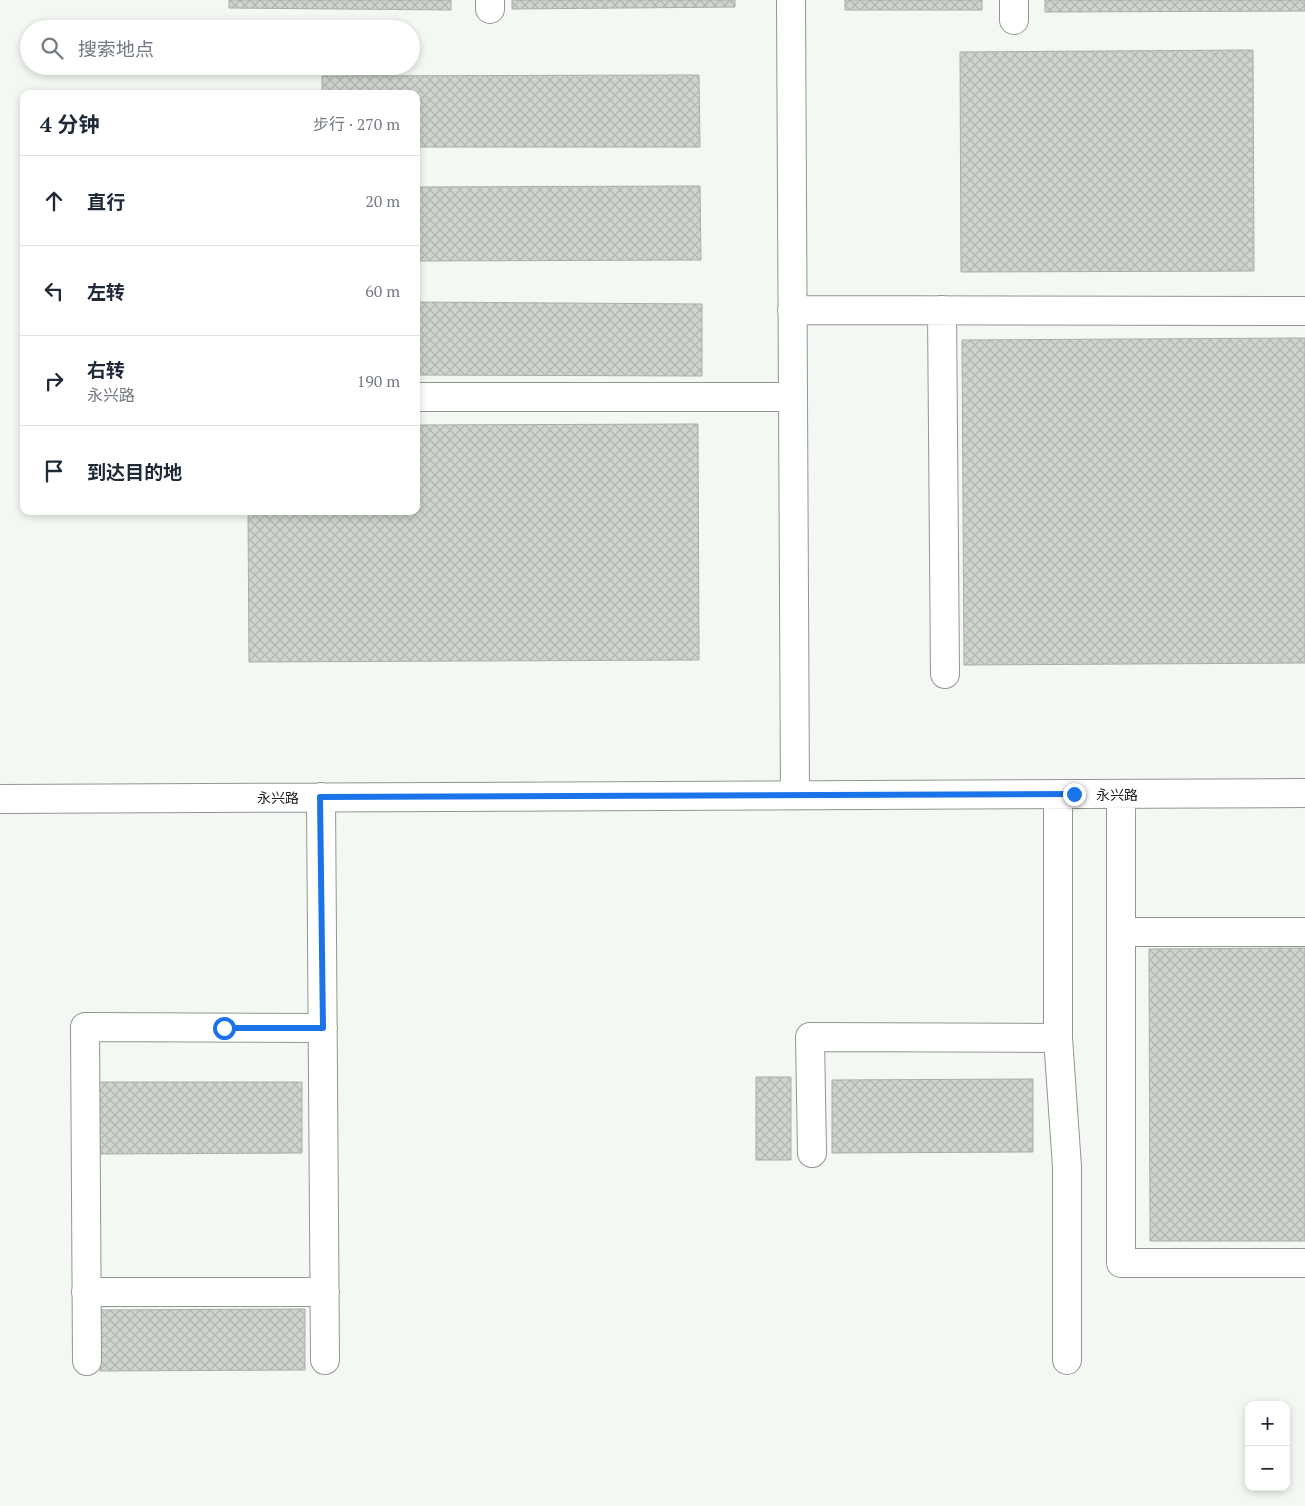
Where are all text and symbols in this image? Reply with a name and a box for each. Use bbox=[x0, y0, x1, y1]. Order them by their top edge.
search box bbox=[20, 20, 420, 75]
icon: search bbox=[38, 34, 66, 62]
text: 搜索地点 bbox=[78, 36, 154, 61]
text: 4 分钟 bbox=[40, 110, 100, 138]
text: 步行 · 270 m bbox=[313, 113, 400, 135]
icon: ahead bbox=[40, 187, 68, 215]
text: 直行 bbox=[87, 189, 125, 214]
text: 20 m bbox=[365, 190, 400, 212]
icon: left bbox=[40, 277, 68, 305]
text: 左转 bbox=[87, 279, 125, 304]
text: 60 m bbox=[365, 280, 400, 302]
text: 右转 bbox=[87, 357, 125, 382]
icon: right bbox=[40, 367, 68, 395]
text: 190 m bbox=[357, 370, 400, 392]
text: 永兴路 bbox=[87, 384, 135, 406]
icon: arrive bbox=[40, 457, 68, 485]
text: 到达目的地 bbox=[87, 459, 182, 484]
route end bbox=[1063, 783, 1086, 806]
street label: 永兴路 bbox=[1096, 785, 1138, 804]
street label: 永兴路 bbox=[257, 788, 299, 807]
route start bbox=[213, 1017, 236, 1040]
map controls bbox=[1245, 1401, 1290, 1491]
button: + bbox=[1245, 1401, 1290, 1446]
button: − bbox=[1245, 1446, 1290, 1491]

